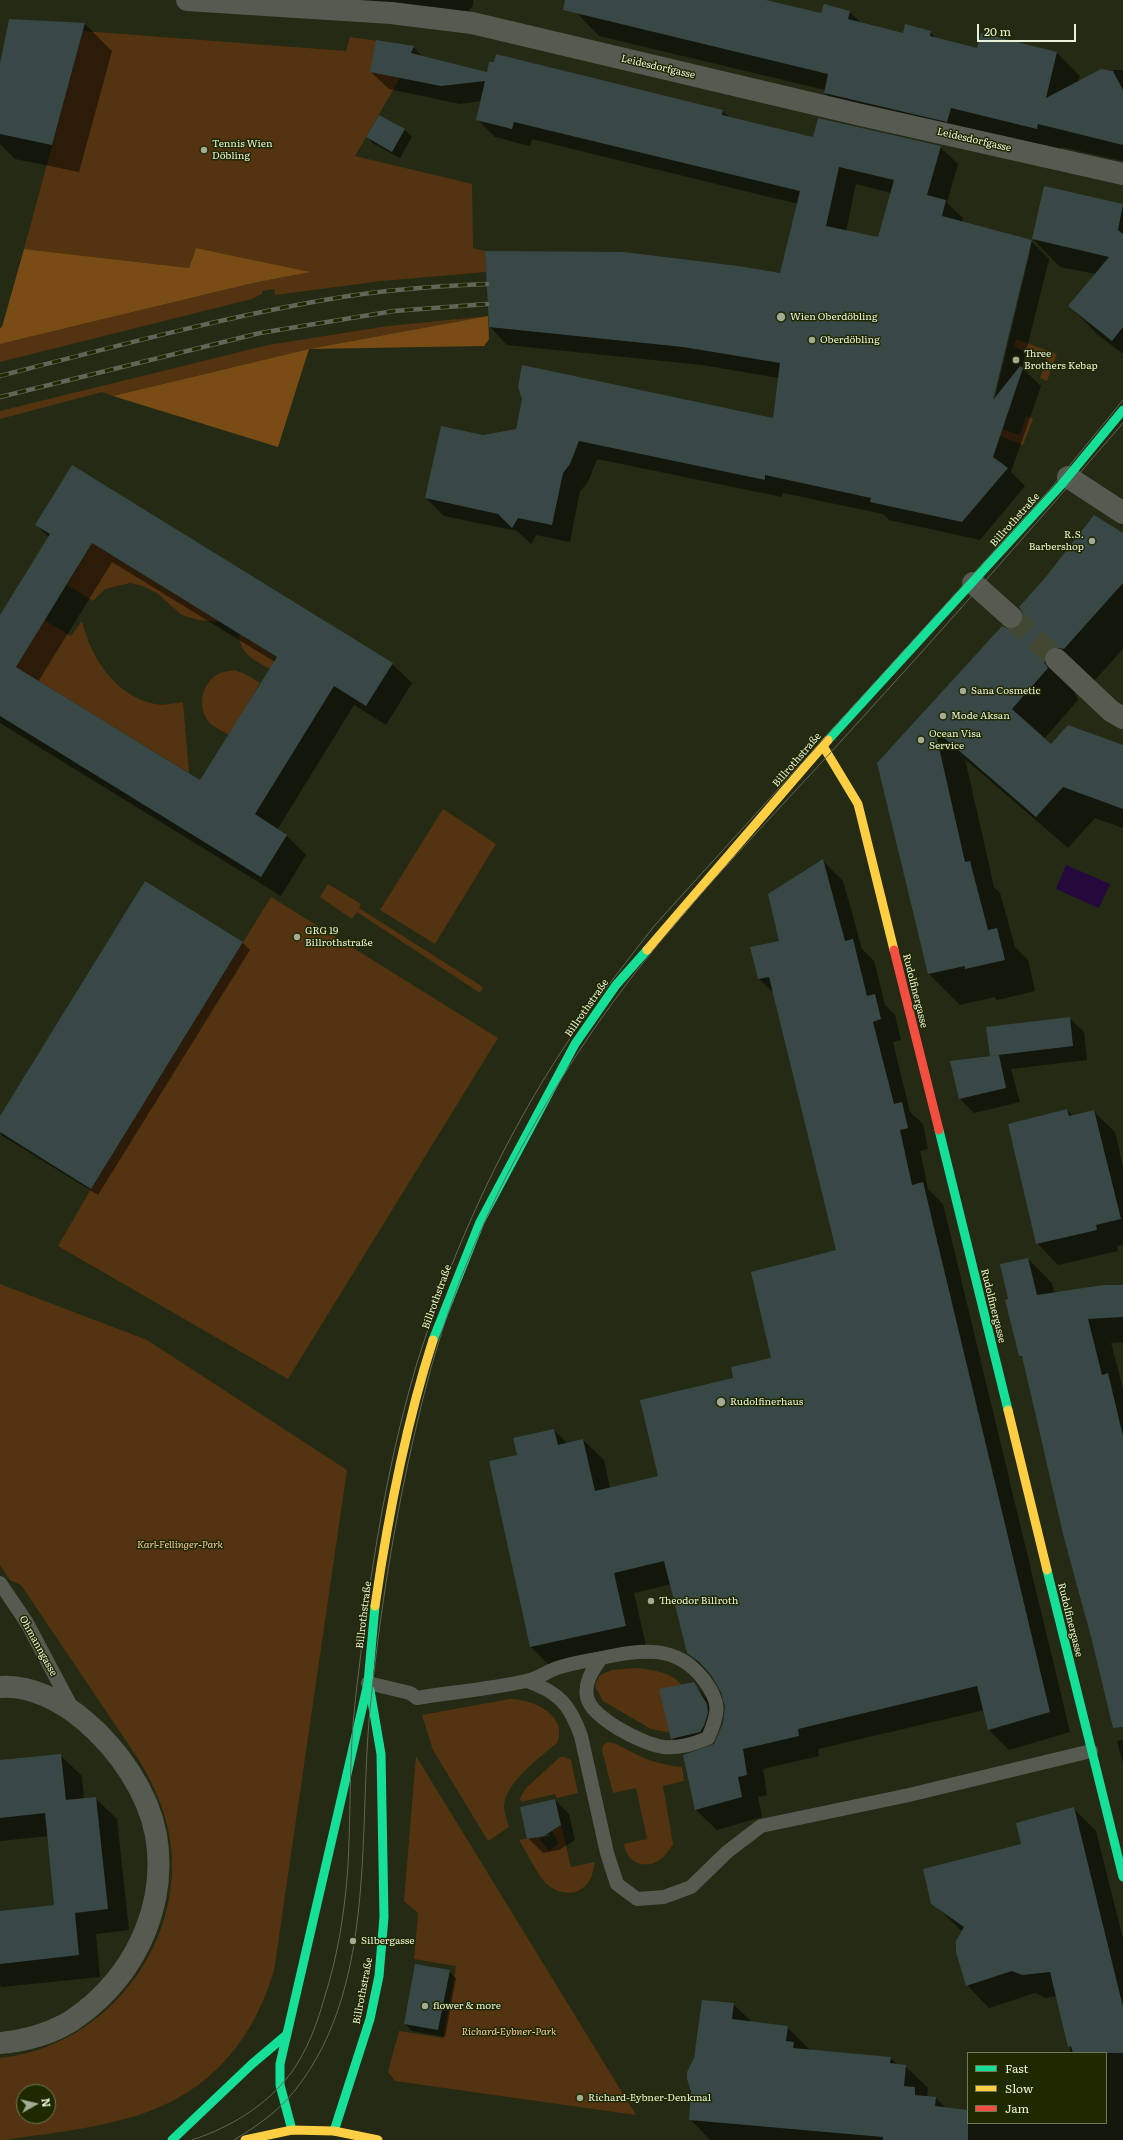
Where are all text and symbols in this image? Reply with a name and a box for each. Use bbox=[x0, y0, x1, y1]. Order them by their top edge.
scale bar bbox=[979, 16, 1078, 42]
text: 20 m bbox=[984, 22, 1011, 40]
street label: Leidesdorfgasse bbox=[620, 53, 696, 81]
street label: Leidesdorfgasse bbox=[936, 126, 1012, 154]
place label: Tennis Wien Döbling bbox=[212, 138, 273, 162]
marker: Tennis Wien Döbling bbox=[199, 145, 209, 155]
marker: Wien Oberdöbling bbox=[775, 311, 787, 323]
place label: Wien Oberdöbling bbox=[790, 311, 878, 323]
place label: Oberdöbling bbox=[820, 334, 880, 346]
marker: Oberdöbling bbox=[807, 335, 817, 345]
place label: Three Brothers Kebap bbox=[1024, 348, 1098, 372]
marker: Three Brothers Kebap bbox=[1011, 355, 1021, 365]
street label: Billrothstraße bbox=[988, 491, 1042, 549]
place label: R.S. Barbershop bbox=[1029, 529, 1084, 552]
marker: R.S. Barbershop bbox=[1087, 536, 1097, 546]
place label: Sana Cosmetic bbox=[971, 685, 1040, 697]
marker: Sana Cosmetic bbox=[958, 686, 968, 696]
place label: Mode Aksan bbox=[951, 710, 1010, 722]
marker: Mode Aksan bbox=[938, 711, 948, 721]
place label: Ocean Visa Service bbox=[929, 728, 981, 752]
street label: Billrothstraße bbox=[770, 730, 824, 790]
marker: Ocean Visa Service bbox=[916, 735, 926, 745]
place label: GRG 19 Billrothstraße bbox=[305, 925, 373, 948]
marker: GRG 19 Billrothstraße bbox=[292, 932, 302, 942]
street label: Rudolfinergasse bbox=[900, 953, 930, 1029]
street label: Billrothstraße bbox=[563, 977, 611, 1039]
street label: Billrothstraße bbox=[420, 1263, 454, 1331]
street label: Rudolfinergasse bbox=[978, 1268, 1008, 1344]
marker: Rudolfinerhaus bbox=[715, 1396, 727, 1408]
place label: Rudolfinerhaus bbox=[730, 1396, 803, 1408]
park label: Karl-Fellinger-Park bbox=[137, 1539, 223, 1551]
street label: Billrothstraße bbox=[354, 1581, 374, 1649]
street label: Rudolfinergasse bbox=[1055, 1582, 1085, 1658]
place label: Theodor Billroth bbox=[659, 1595, 738, 1607]
marker: Theodor Billroth bbox=[646, 1596, 656, 1606]
street label: Ohmanngasse bbox=[16, 1614, 60, 1678]
place label: Silbergasse bbox=[361, 1935, 415, 1947]
marker: Silbergasse bbox=[348, 1936, 358, 1946]
street label: Billrothstraße bbox=[351, 1957, 375, 2025]
place label: flower & more bbox=[433, 2000, 501, 2012]
marker: flower & more bbox=[420, 2001, 430, 2011]
park label: Richard-Eybner-Park bbox=[461, 2026, 557, 2038]
legend bbox=[967, 2052, 1107, 2124]
text: Fast bbox=[1005, 2059, 1028, 2077]
text: Slow bbox=[1005, 2079, 1033, 2097]
north arrow bbox=[16, 2084, 56, 2124]
place label: Richard-Eybner-Denkmal bbox=[588, 2092, 711, 2104]
marker: Richard-Eybner-Denkmal bbox=[575, 2093, 585, 2103]
text: N bbox=[38, 2097, 55, 2108]
text: Jam bbox=[1005, 2099, 1029, 2117]

